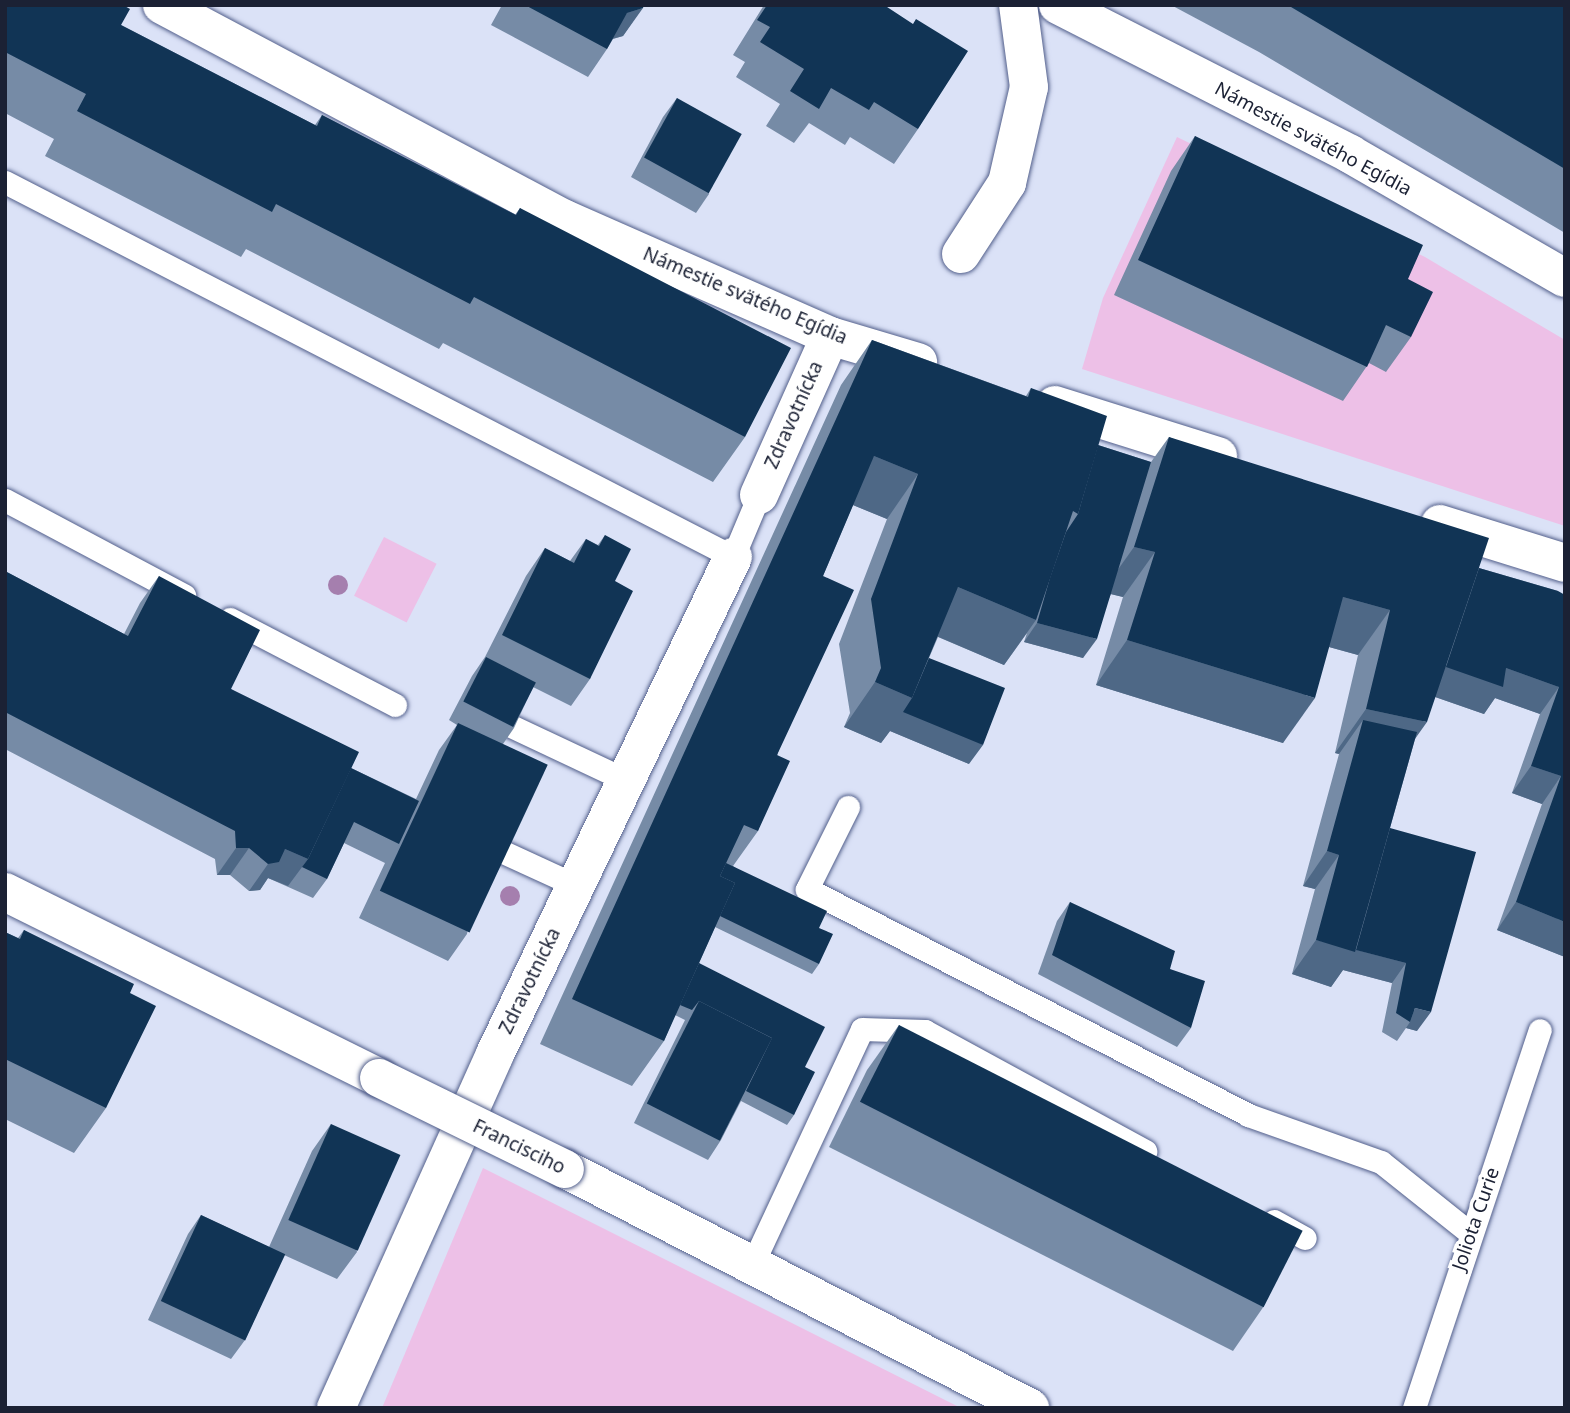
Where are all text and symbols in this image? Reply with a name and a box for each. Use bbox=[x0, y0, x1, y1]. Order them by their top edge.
street label: Námestie svätého Egídia bbox=[1211, 77, 1415, 201]
street label: Námestie svätého Egídia bbox=[639, 243, 851, 349]
street label: Zdravotnícka bbox=[760, 358, 828, 472]
street label: Zdravotnícka bbox=[494, 924, 566, 1038]
street label: Francisciho bbox=[469, 1115, 569, 1179]
street label: Joliota Curie bbox=[1448, 1164, 1504, 1274]

